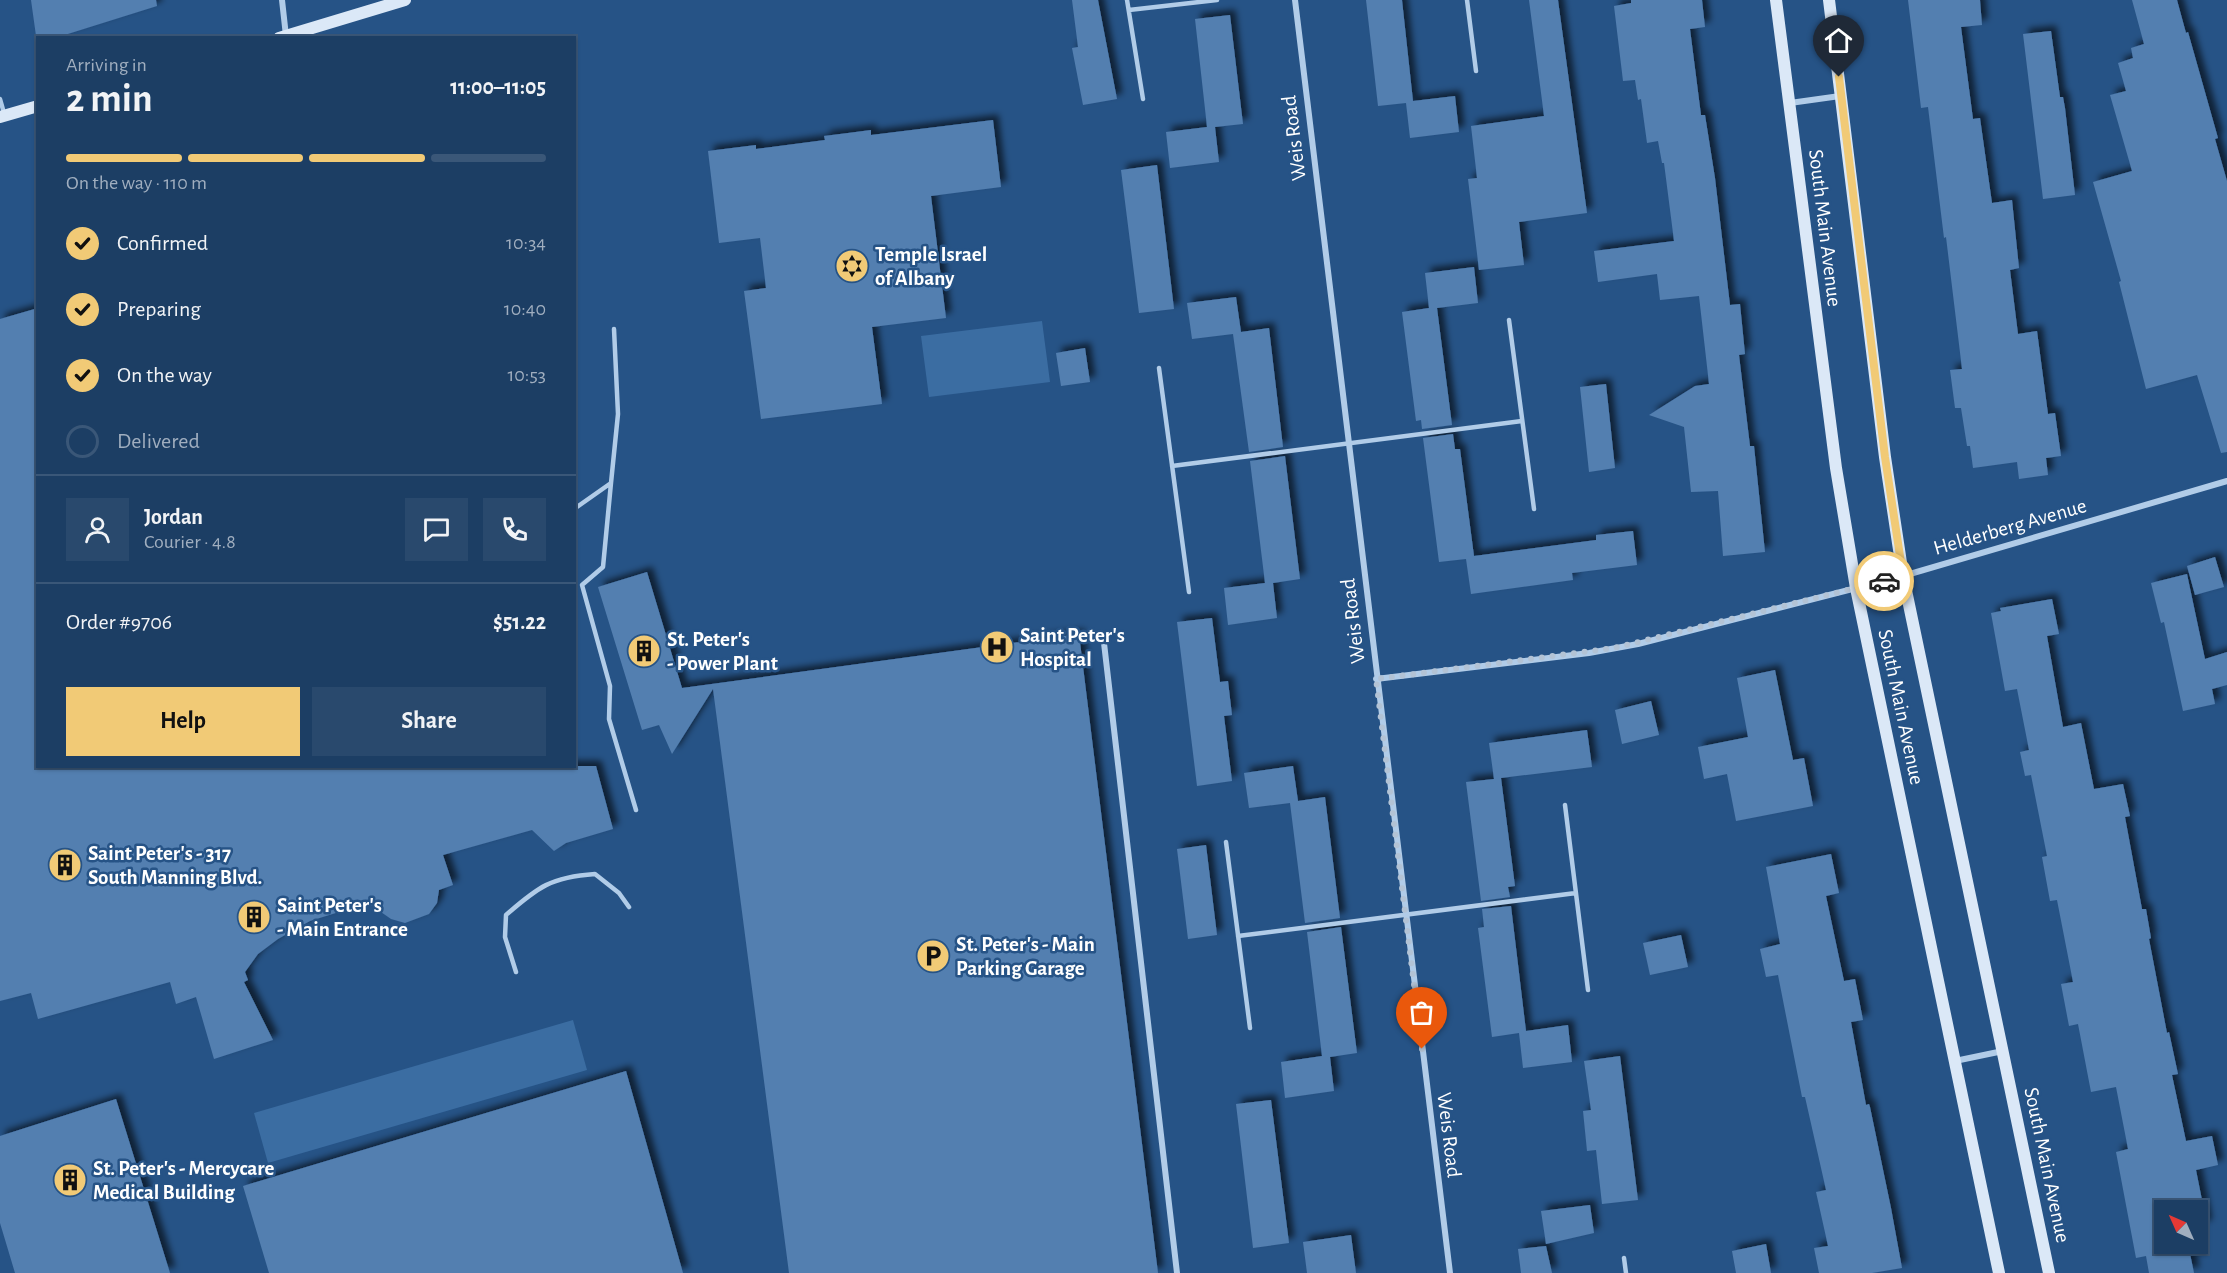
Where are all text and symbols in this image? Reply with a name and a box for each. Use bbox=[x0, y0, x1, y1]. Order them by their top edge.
pin bbox=[1813, 15, 1864, 77]
icon: home bbox=[1822, 24, 1855, 57]
text: Arriving in bbox=[66, 55, 147, 75]
text: 11:00–11:05 bbox=[450, 76, 546, 98]
text: 2 min bbox=[66, 80, 153, 119]
street label: Weis Road bbox=[1278, 94, 1310, 182]
street label: South Main Avenue bbox=[1805, 148, 1845, 308]
text: On the way · 110 m bbox=[66, 173, 207, 193]
icon: check bbox=[66, 227, 99, 260]
text: Confirmed bbox=[117, 232, 208, 254]
text: 10:34 bbox=[506, 233, 546, 253]
place label: Temple Israel of Albany bbox=[875, 244, 987, 289]
synagogue icon: Temple Israel of Albany bbox=[834, 248, 870, 284]
icon: check bbox=[66, 293, 99, 326]
text: Preparing bbox=[117, 298, 201, 320]
text: 10:40 bbox=[504, 299, 546, 319]
icon: check bbox=[66, 359, 99, 392]
text: On the way bbox=[117, 364, 212, 386]
text: 10:53 bbox=[507, 365, 546, 385]
text: Delivered bbox=[117, 430, 200, 452]
street label: Helderberg Avenue bbox=[1931, 495, 2089, 559]
button: person bbox=[66, 498, 129, 561]
button: chat bbox=[405, 498, 468, 561]
button: phone bbox=[483, 498, 546, 561]
text: Jordan bbox=[144, 506, 203, 528]
text: Courier · 4.8 bbox=[144, 532, 236, 552]
courier bbox=[1854, 551, 1914, 611]
icon: car bbox=[1868, 565, 1901, 598]
street label: Weis Road bbox=[1337, 577, 1369, 665]
text: Order #9706 bbox=[66, 611, 172, 633]
text: $51.22 bbox=[493, 611, 546, 633]
place label: Saint Peter's Hospital bbox=[1020, 625, 1125, 670]
street label: South Main Avenue bbox=[1874, 627, 1928, 787]
place label: St. Peter's - Power Plant bbox=[667, 629, 778, 674]
hospital icon: Saint Peter's Hospital bbox=[979, 629, 1015, 665]
building icon: St. Peter's - Power Plant bbox=[626, 633, 662, 669]
button: Help bbox=[66, 687, 300, 756]
button: Share bbox=[312, 687, 546, 756]
place label: Saint Peter's - 317 South Manning Blvd. bbox=[88, 843, 262, 888]
building icon: Saint Peter's - 317 South Manning Blvd. bbox=[47, 847, 83, 883]
place label: Saint Peter's - Main Entrance bbox=[277, 895, 408, 940]
building icon: Saint Peter's - Main Entrance bbox=[236, 899, 272, 935]
place label: St. Peter's - Main Parking Garage bbox=[956, 934, 1095, 979]
parking icon: St. Peter's - Main Parking Garage bbox=[915, 938, 951, 974]
pin bbox=[1396, 987, 1447, 1049]
icon: bag bbox=[1405, 996, 1438, 1029]
street label: South Main Avenue bbox=[2020, 1085, 2074, 1245]
street label: Weis Road bbox=[1433, 1091, 1465, 1179]
place label: St. Peter's - Mercycare Medical Building bbox=[93, 1158, 275, 1203]
building icon: St. Peter's - Mercycare Medical Building bbox=[52, 1162, 88, 1198]
north arrow bbox=[2154, 1200, 2208, 1254]
map controls bbox=[2154, 1200, 2208, 1254]

